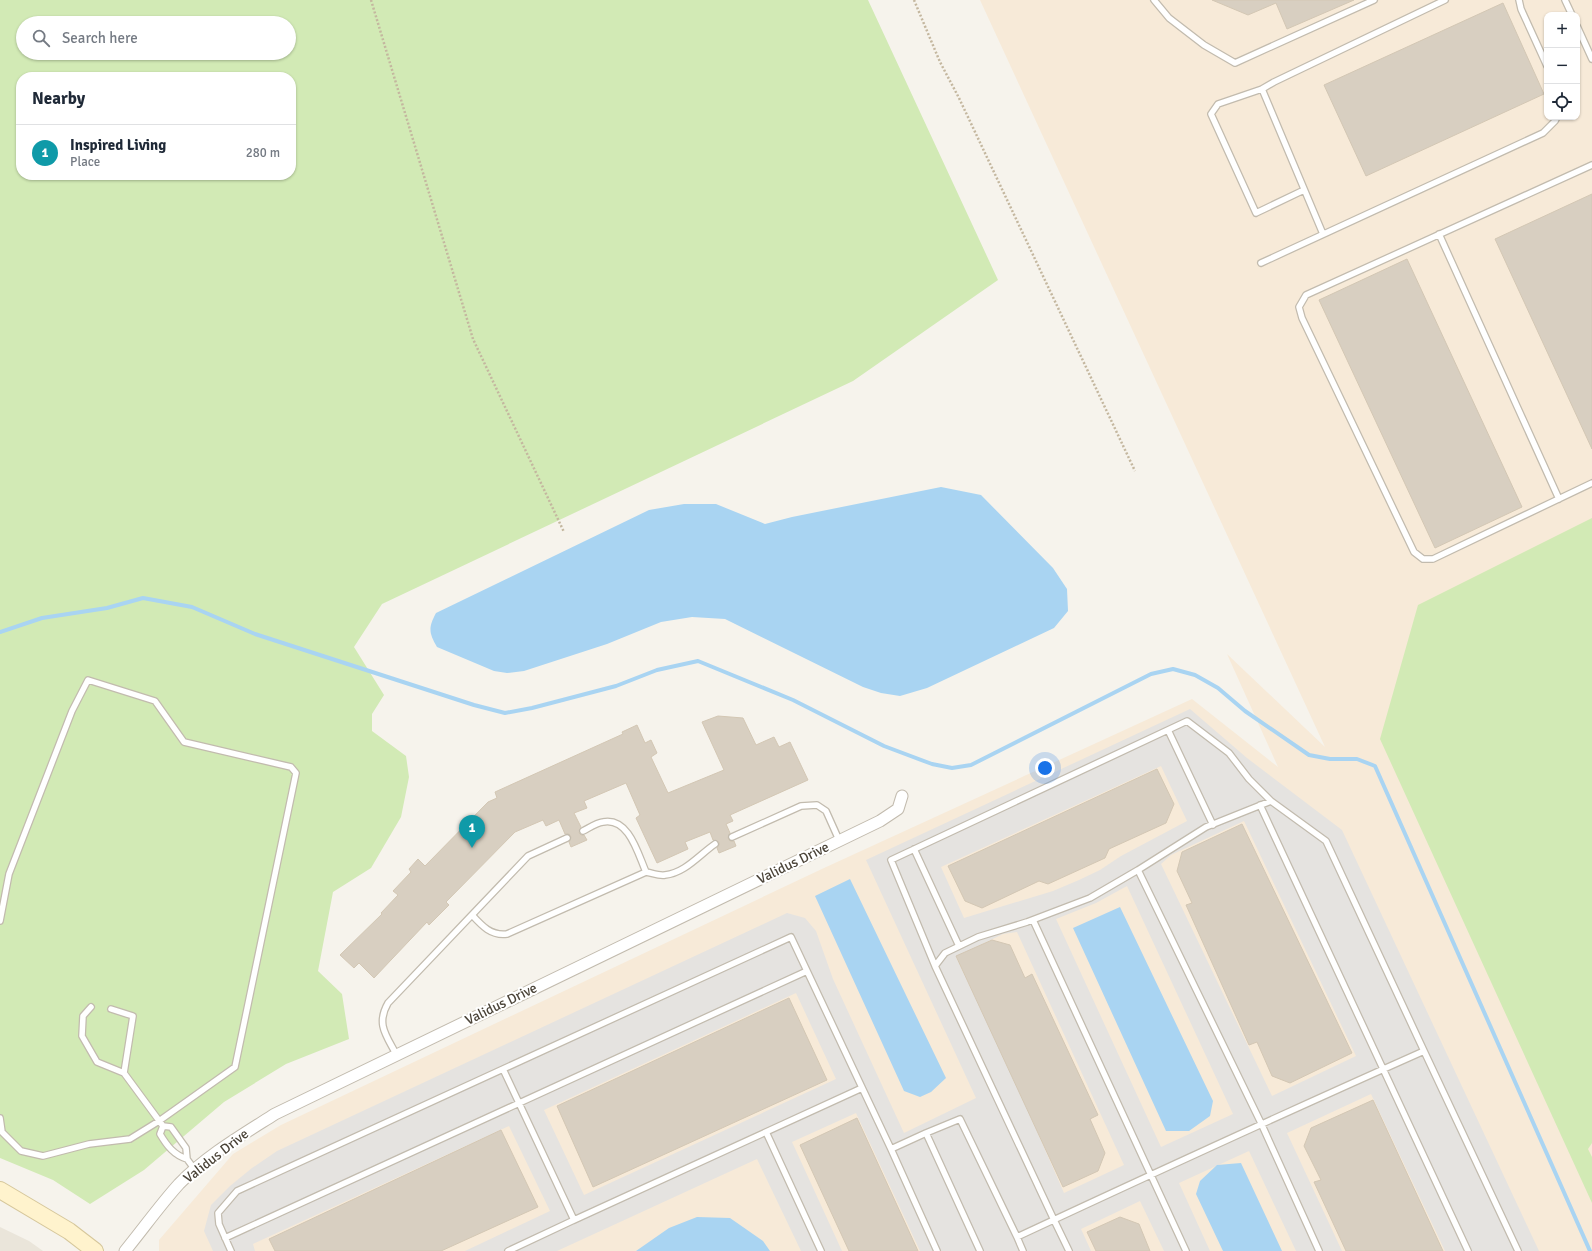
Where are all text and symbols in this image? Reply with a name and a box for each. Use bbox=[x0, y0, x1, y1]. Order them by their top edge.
map controls bbox=[1544, 12, 1580, 120]
button: + bbox=[1544, 12, 1580, 48]
search box bbox=[16, 16, 296, 60]
icon: search bbox=[30, 27, 52, 49]
text: Search here bbox=[62, 29, 138, 47]
button: − bbox=[1544, 48, 1580, 84]
button: locate bbox=[1544, 84, 1580, 120]
text: Nearby bbox=[32, 88, 85, 109]
text: Inspired Living bbox=[70, 136, 166, 154]
text: 1 bbox=[41, 145, 49, 161]
text: 280 m bbox=[246, 145, 280, 161]
text: Place bbox=[70, 154, 100, 170]
your location bbox=[1035, 758, 1055, 778]
pin: 1 bbox=[459, 815, 485, 848]
street label: Validus Drive bbox=[754, 838, 832, 888]
street label: Validus Drive bbox=[462, 979, 540, 1029]
street label: Validus Drive bbox=[180, 1125, 252, 1187]

